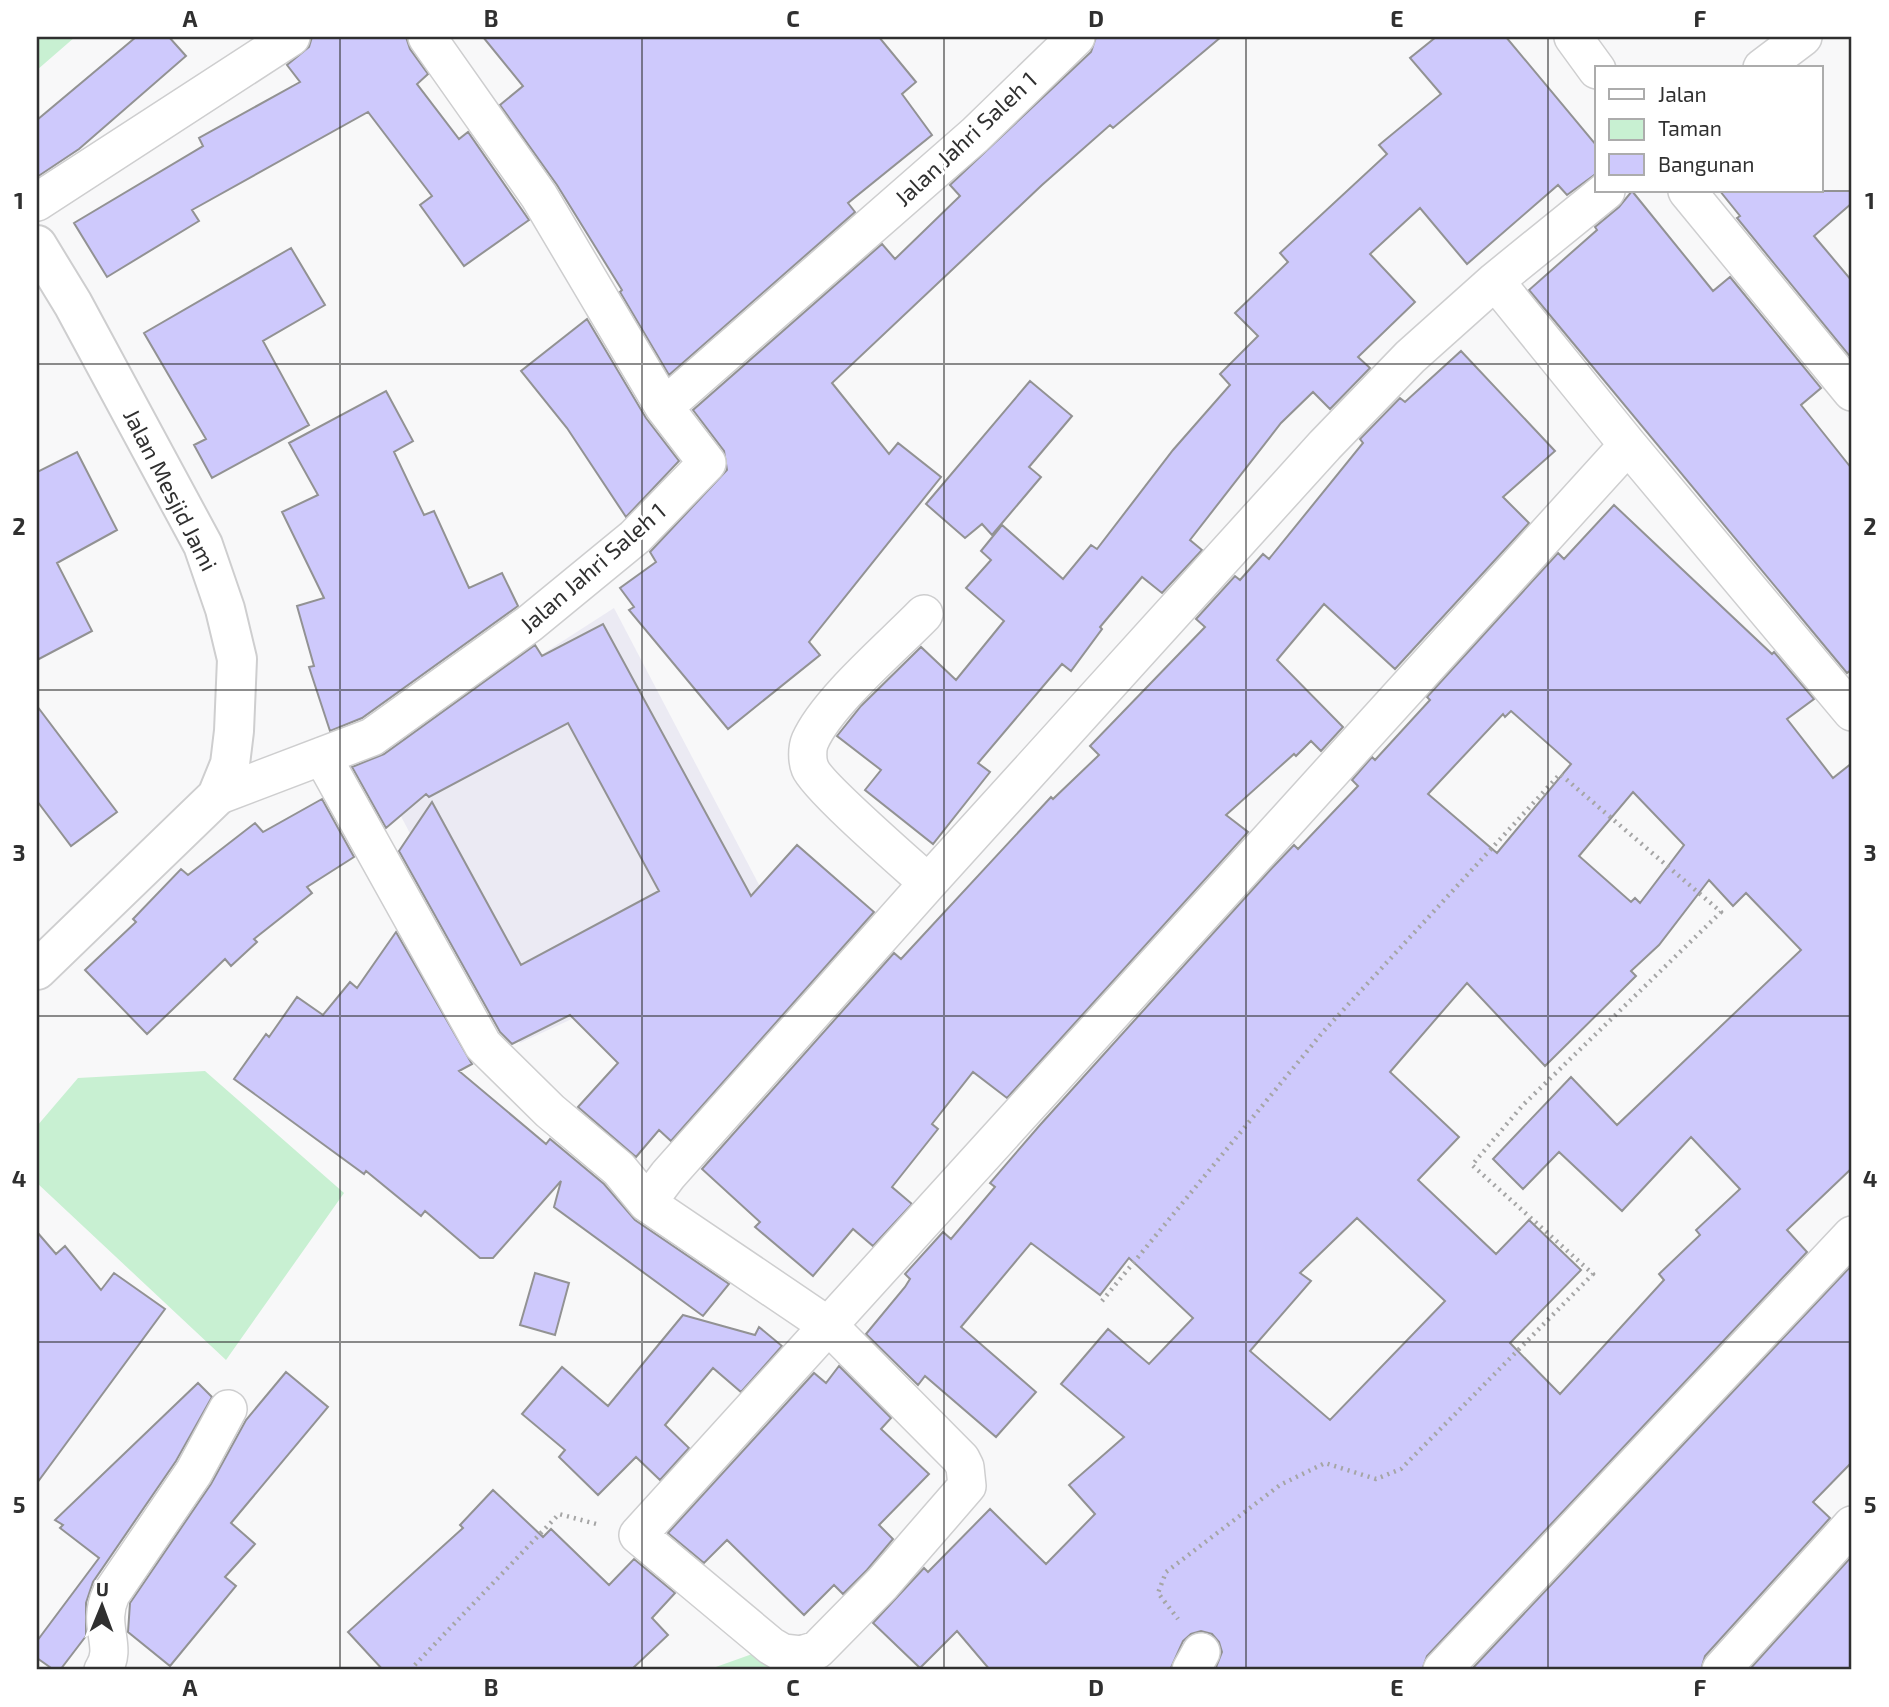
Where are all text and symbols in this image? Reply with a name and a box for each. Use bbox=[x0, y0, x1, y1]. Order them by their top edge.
text: A bbox=[182, 4, 198, 32]
text: B bbox=[484, 4, 498, 32]
text: C bbox=[786, 4, 800, 32]
text: D bbox=[1088, 4, 1104, 32]
text: E bbox=[1390, 4, 1404, 32]
text: F bbox=[1694, 4, 1707, 32]
street label: Jalan Jahri Saleh 1 bbox=[888, 65, 1042, 211]
legend bbox=[1595, 66, 1822, 192]
text: Jalan bbox=[1658, 81, 1707, 106]
text: Taman bbox=[1658, 115, 1722, 140]
text: Bangunan bbox=[1658, 151, 1754, 176]
text: 1 bbox=[14, 186, 24, 214]
text: 1 bbox=[1865, 186, 1875, 214]
street label: Jalan Mesjid Jami bbox=[118, 404, 224, 575]
street label: Jalan Jahri Saleh 1 bbox=[514, 496, 671, 638]
text: 2 bbox=[12, 512, 26, 540]
text: 2 bbox=[1863, 512, 1877, 540]
text: 3 bbox=[12, 838, 26, 866]
text: 3 bbox=[1863, 838, 1877, 866]
text: 4 bbox=[12, 1164, 26, 1192]
text: 4 bbox=[1863, 1164, 1877, 1192]
text: 5 bbox=[13, 1490, 25, 1518]
text: 5 bbox=[1864, 1490, 1876, 1518]
north arrow bbox=[66, 1570, 136, 1640]
text: U bbox=[96, 1577, 109, 1600]
text: A bbox=[182, 1673, 198, 1701]
text: B bbox=[484, 1673, 498, 1701]
text: C bbox=[786, 1673, 800, 1701]
text: D bbox=[1088, 1673, 1104, 1701]
text: E bbox=[1390, 1673, 1404, 1701]
text: F bbox=[1694, 1673, 1707, 1701]

